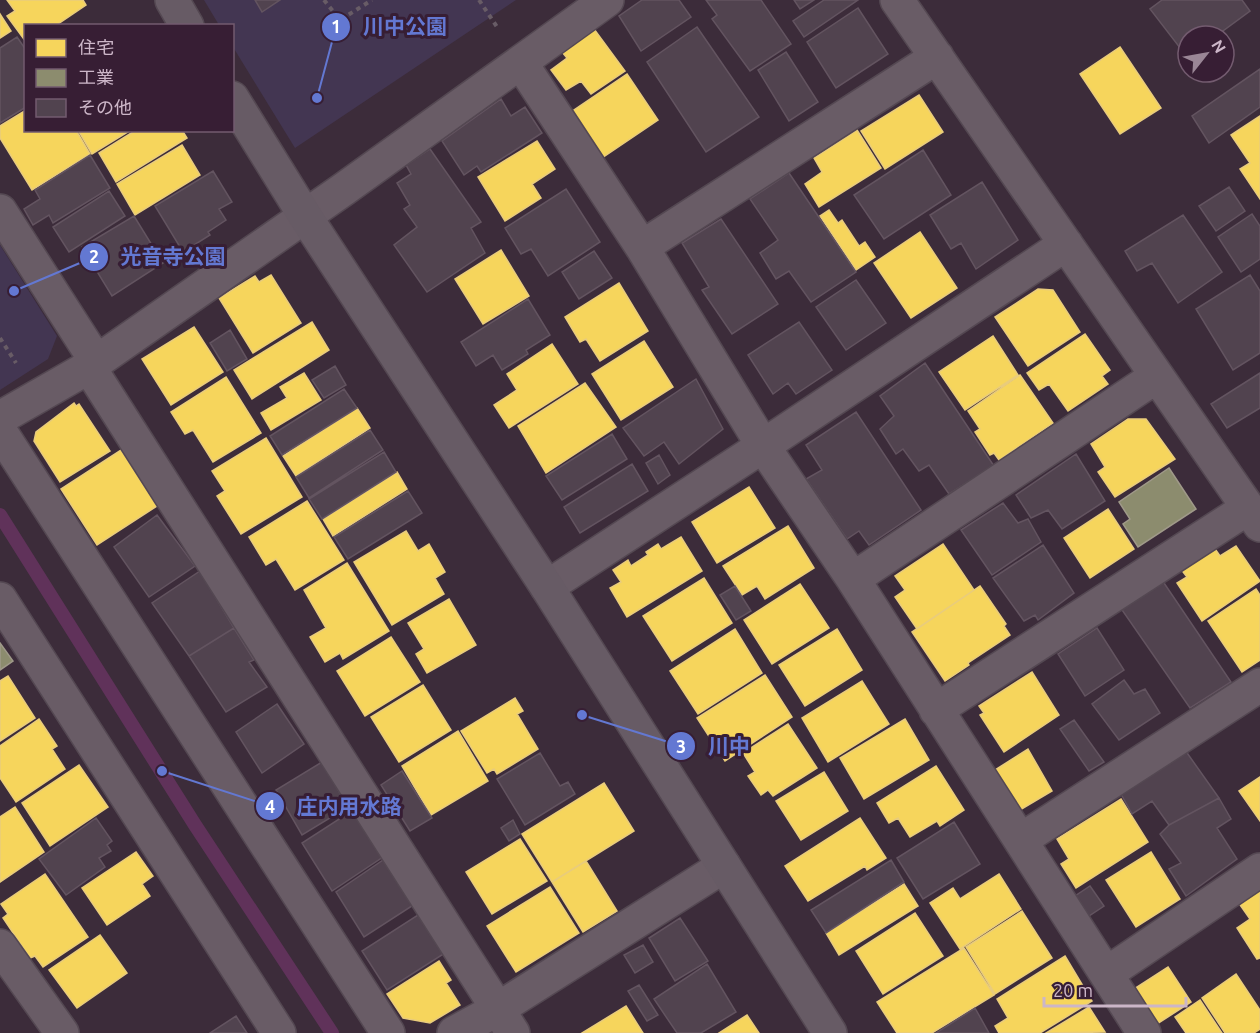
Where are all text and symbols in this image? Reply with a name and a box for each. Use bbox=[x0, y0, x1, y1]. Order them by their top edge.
callout: 川中公園 bbox=[321, 7, 459, 46]
text: 川中公園 bbox=[363, 14, 447, 38]
text: 1 bbox=[331, 16, 341, 36]
legend bbox=[24, 24, 234, 132]
north arrow bbox=[1176, 24, 1236, 84]
text: 住宅 bbox=[78, 37, 114, 57]
text: N bbox=[1208, 37, 1230, 56]
text: 工業 bbox=[78, 67, 114, 87]
text: その他 bbox=[78, 97, 132, 117]
callout: 光音寺公園 bbox=[79, 238, 238, 277]
text: 光音寺公園 bbox=[121, 244, 226, 268]
text: 2 bbox=[89, 246, 99, 266]
callout: 川中 bbox=[666, 727, 762, 766]
text: 川中 bbox=[708, 734, 750, 758]
text: 3 bbox=[676, 736, 686, 756]
callout: 庄内用水路 bbox=[255, 787, 414, 826]
text: 庄内用水路 bbox=[297, 794, 402, 818]
text: 4 bbox=[265, 796, 275, 816]
scale bar bbox=[1044, 970, 1186, 1008]
text: 20 m bbox=[1053, 980, 1093, 1000]

